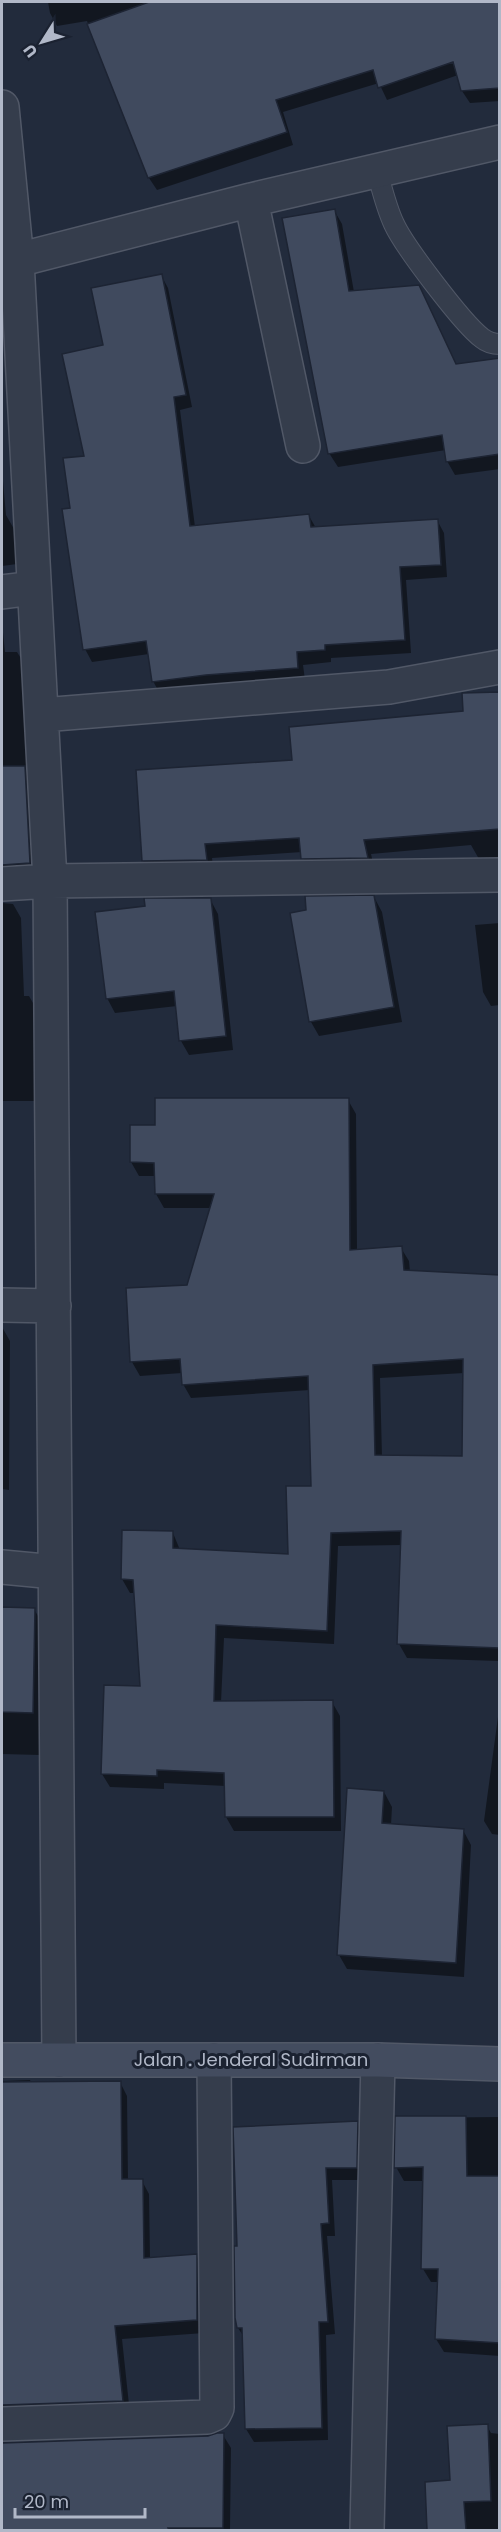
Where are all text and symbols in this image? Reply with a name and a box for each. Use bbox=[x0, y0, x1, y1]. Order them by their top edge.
north arrow bbox=[12, 12, 72, 72]
text: U bbox=[18, 39, 43, 62]
street label: Jalan . Jenderal Sudirman bbox=[134, 2047, 368, 2072]
scale bar bbox=[15, 2481, 146, 2519]
text: 20 m bbox=[24, 2489, 69, 2514]

